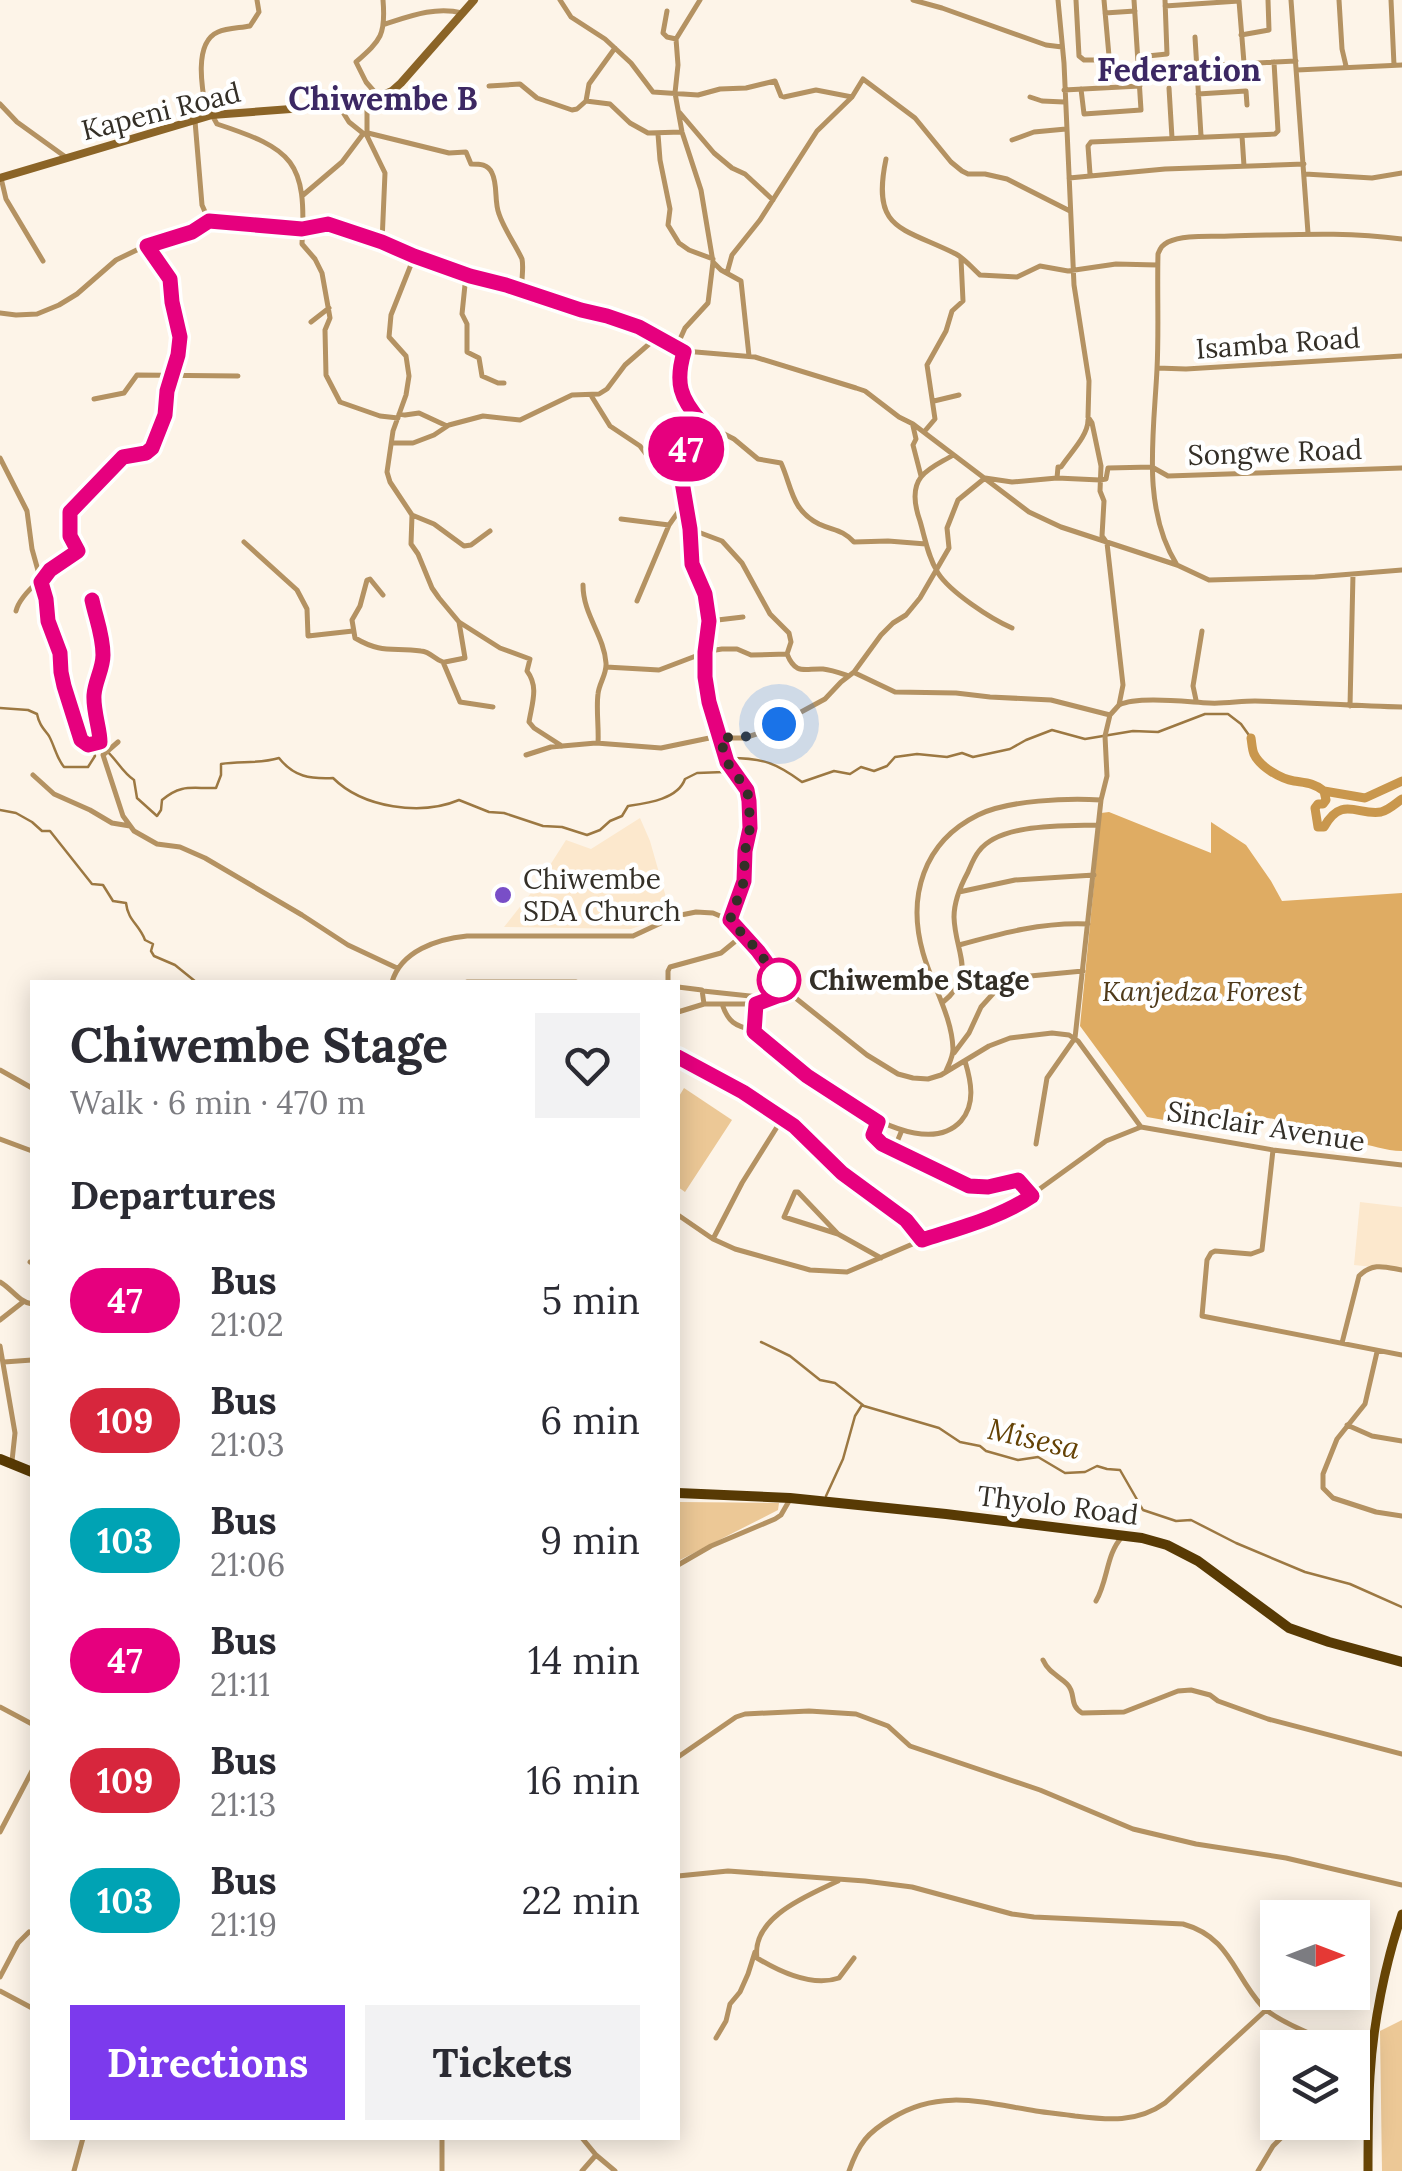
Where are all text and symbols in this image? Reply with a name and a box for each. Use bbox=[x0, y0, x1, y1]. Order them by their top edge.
district label: Federation bbox=[1097, 49, 1261, 90]
street label: Kapeni Road bbox=[78, 74, 244, 148]
district label: Chiwembe B bbox=[288, 78, 478, 119]
street label: Isamba Road bbox=[1195, 319, 1361, 367]
line badge: 47 bbox=[641, 416, 731, 482]
text: 47 bbox=[668, 427, 704, 472]
street label: Songwe Road bbox=[1187, 431, 1363, 473]
your location bbox=[754, 699, 804, 749]
place label: Chiwembe SDA Church bbox=[523, 861, 681, 929]
marker: Chiwembe SDA Church bbox=[492, 884, 514, 906]
marker: Chiwembe Stage bbox=[758, 959, 800, 1001]
place label: Chiwembe Stage bbox=[809, 962, 1030, 998]
park label: Kanjedza Forest bbox=[1102, 973, 1303, 1009]
button: heart bbox=[535, 1013, 640, 1118]
text: Chiwembe Stage bbox=[70, 1014, 448, 1075]
text: Walk · 6 min · 470 m bbox=[70, 1082, 366, 1123]
street label: Sinclair Avenue bbox=[1164, 1093, 1368, 1159]
text: Departures bbox=[70, 1171, 276, 1219]
text: Bus bbox=[210, 1256, 277, 1304]
text: 5 min bbox=[542, 1276, 640, 1324]
text: 47 bbox=[107, 1278, 143, 1323]
text: 21:02 bbox=[210, 1304, 284, 1345]
text: Bus bbox=[210, 1376, 277, 1424]
text: 6 min bbox=[540, 1396, 640, 1444]
text: 109 bbox=[97, 1398, 153, 1443]
water label: Misesa bbox=[984, 1409, 1084, 1467]
text: 21:03 bbox=[210, 1424, 285, 1465]
street label: Thyolo Road bbox=[976, 1477, 1140, 1533]
text: Bus bbox=[210, 1496, 277, 1544]
text: 9 min bbox=[540, 1516, 640, 1564]
text: 103 bbox=[97, 1518, 153, 1563]
text: 21:06 bbox=[210, 1544, 285, 1585]
text: Bus bbox=[210, 1616, 277, 1664]
text: 14 min bbox=[528, 1636, 640, 1684]
text: 47 bbox=[107, 1638, 143, 1683]
text: 21:11 bbox=[210, 1664, 270, 1705]
text: Bus bbox=[210, 1736, 277, 1784]
text: 16 min bbox=[526, 1756, 640, 1804]
text: 109 bbox=[97, 1758, 153, 1803]
text: 21:13 bbox=[210, 1784, 276, 1825]
text: Bus bbox=[210, 1856, 277, 1904]
text: 22 min bbox=[521, 1876, 640, 1924]
text: 103 bbox=[97, 1878, 153, 1923]
north arrow bbox=[1260, 1900, 1370, 2010]
map controls bbox=[1260, 1900, 1370, 2140]
text: 21:19 bbox=[210, 1904, 277, 1945]
button: Directions bbox=[70, 2005, 345, 2120]
button: Tickets bbox=[365, 2005, 640, 2120]
button: layers bbox=[1260, 2030, 1370, 2140]

